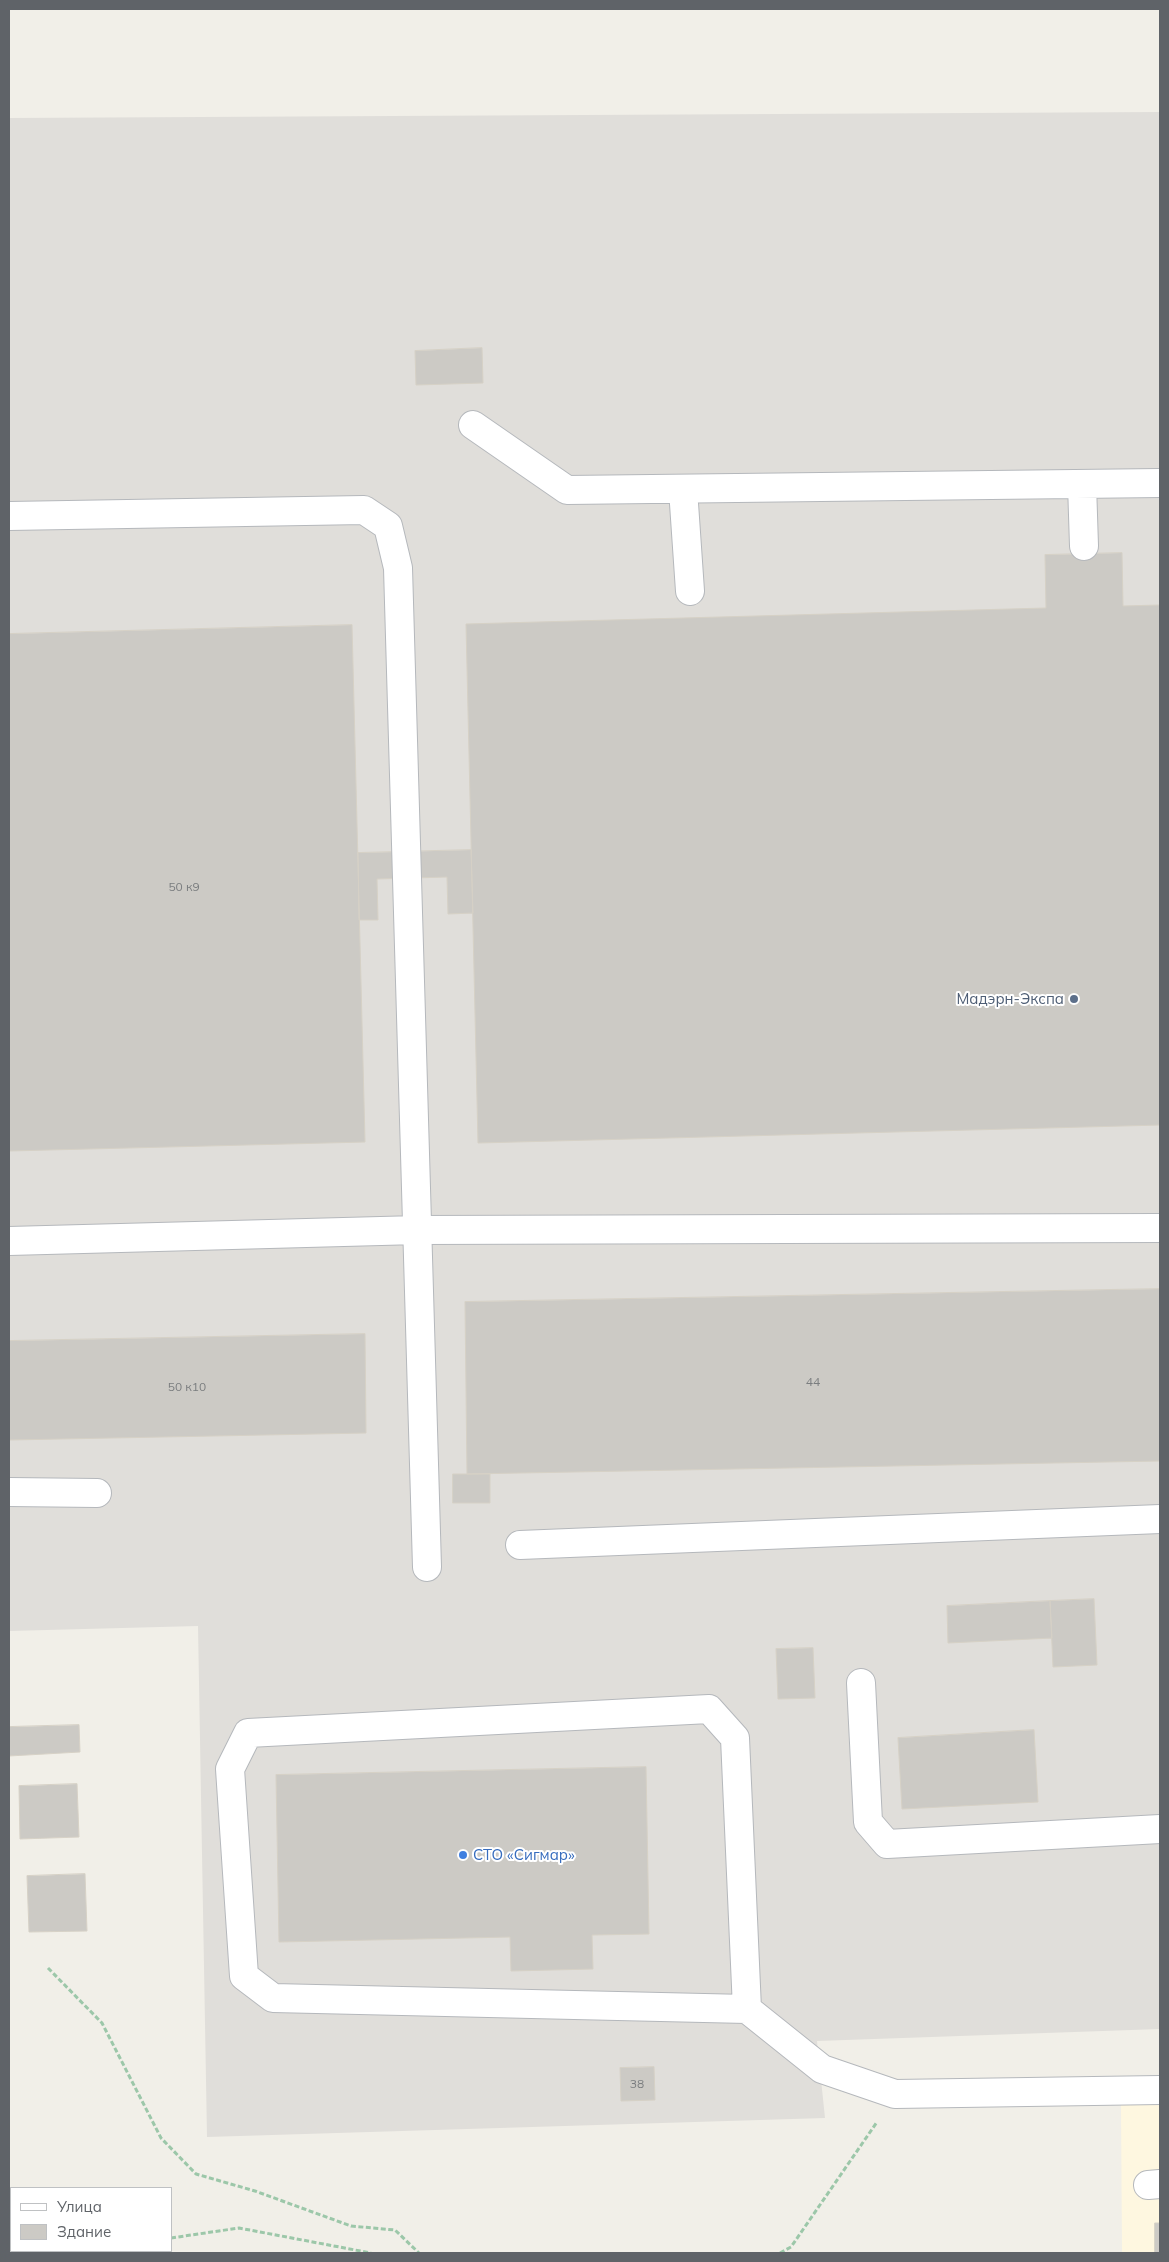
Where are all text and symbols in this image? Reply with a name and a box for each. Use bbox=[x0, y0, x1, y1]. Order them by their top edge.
house number: 50 к9 bbox=[168, 880, 200, 894]
place label: Мадэрн-Экспа bbox=[956, 990, 1064, 1008]
marker: Мадэрн-Экспа bbox=[1068, 993, 1080, 1005]
house number: 44 bbox=[806, 1375, 820, 1389]
house number: 50 к10 bbox=[168, 1380, 206, 1394]
place label: СТО «Сигмар» bbox=[473, 1846, 575, 1864]
marker: СТО «Сигмар» bbox=[457, 1849, 469, 1861]
house number: 38 bbox=[630, 2077, 644, 2091]
legend bbox=[10, 2187, 172, 2252]
text: Улица bbox=[57, 2197, 102, 2216]
text: Здание bbox=[57, 2222, 111, 2241]

